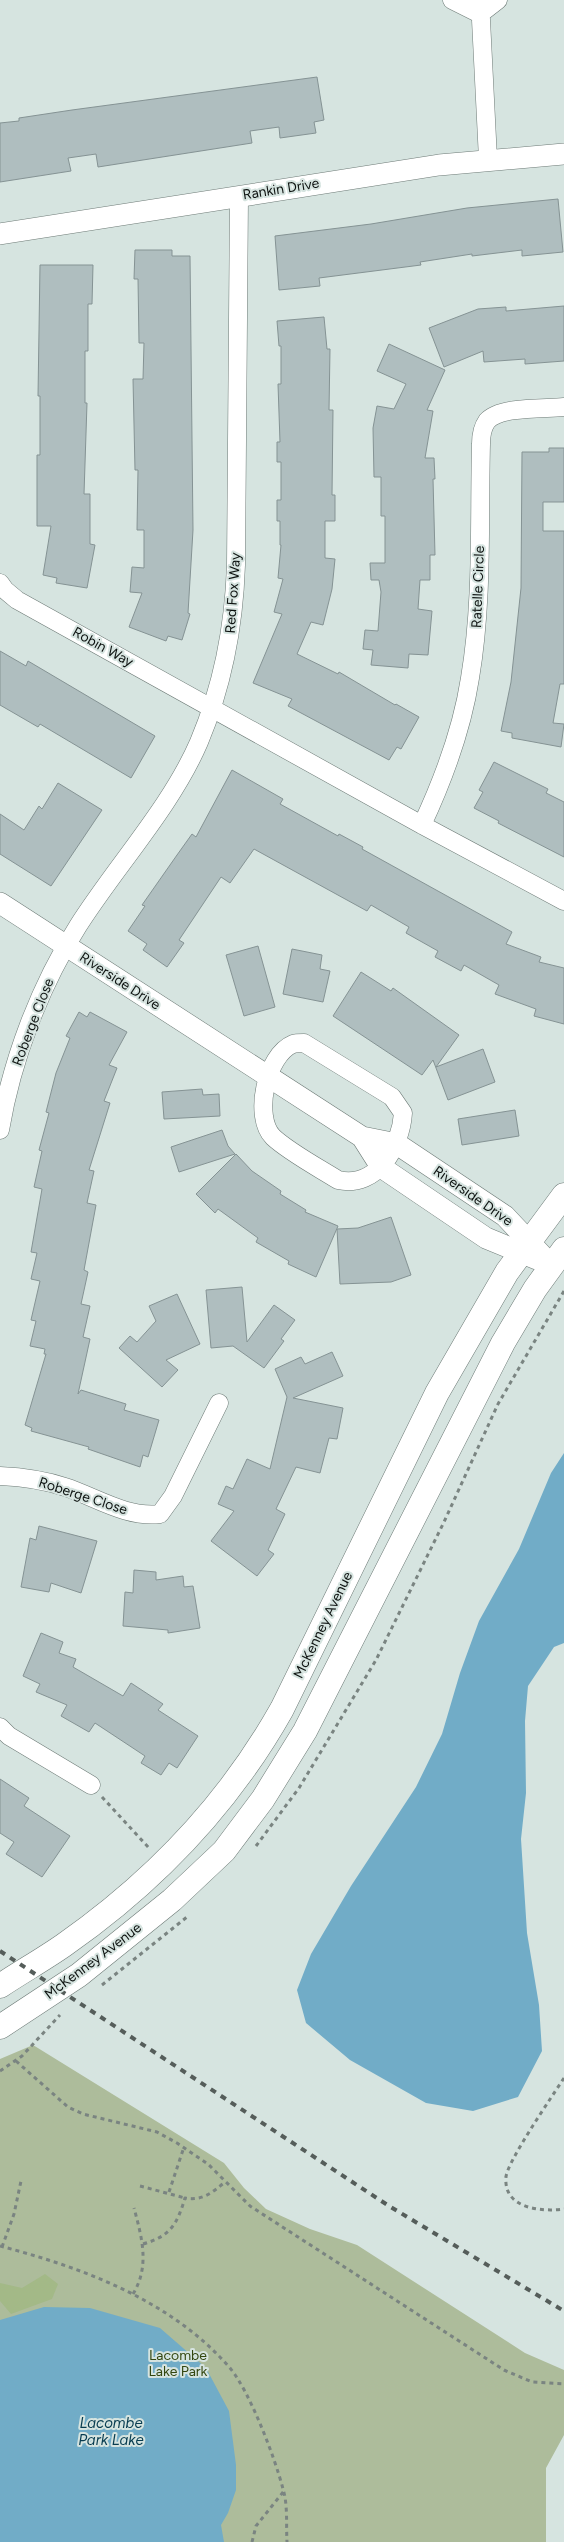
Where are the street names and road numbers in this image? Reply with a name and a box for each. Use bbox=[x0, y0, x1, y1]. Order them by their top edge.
street label: Rankin Drive bbox=[241, 174, 321, 203]
street label: Ratelle Circle bbox=[468, 545, 488, 628]
street label: Red Fox Way bbox=[222, 551, 244, 634]
street label: Robin Way bbox=[70, 623, 137, 671]
street label: Riverside Drive bbox=[76, 949, 164, 1014]
street label: Roberge Close bbox=[9, 976, 58, 1068]
street label: Riverside Drive bbox=[430, 1162, 516, 1230]
street label: Roberge Close bbox=[37, 1474, 130, 1518]
street label: McKenney Avenue bbox=[290, 1568, 356, 1681]
street label: McKenney Avenue bbox=[41, 1919, 145, 2003]

